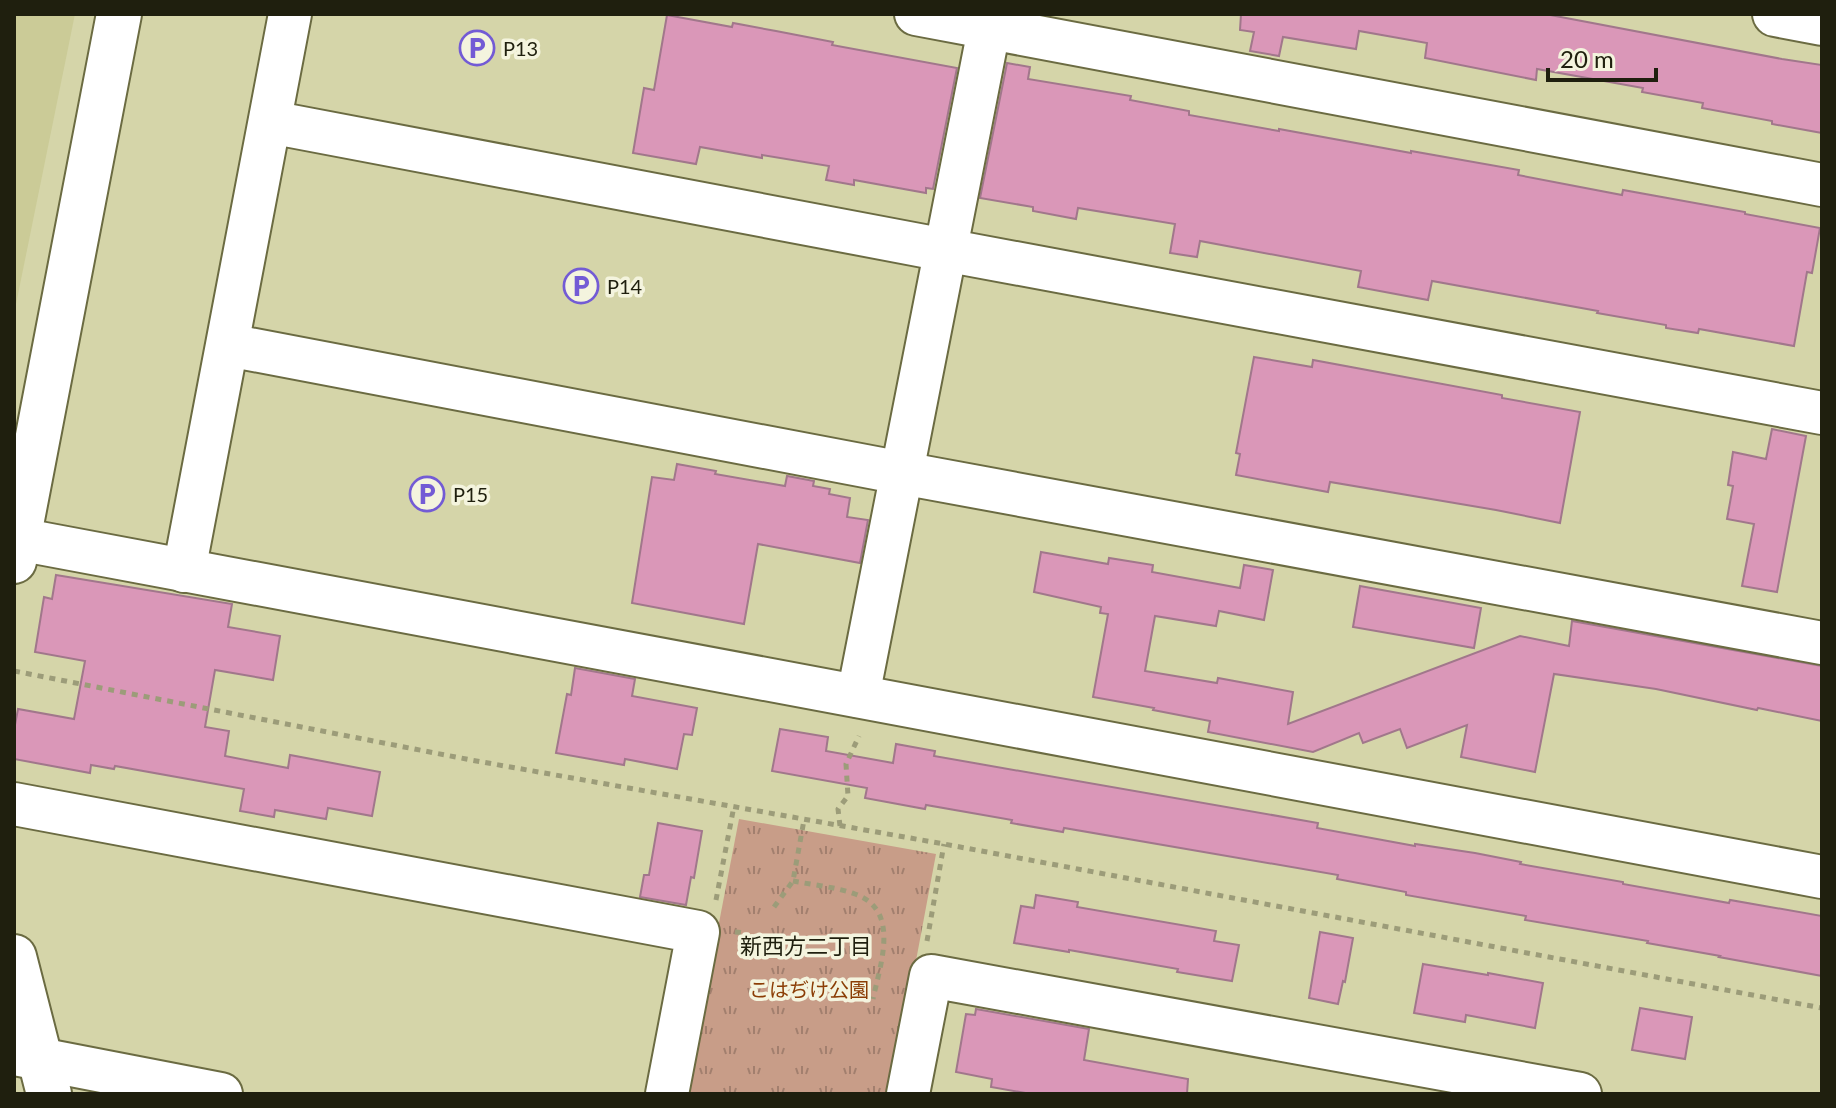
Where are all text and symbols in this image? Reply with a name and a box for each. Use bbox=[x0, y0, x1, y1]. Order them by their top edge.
parking icon: P13 bbox=[458, 29, 496, 67]
scale bar bbox=[1548, 32, 1656, 82]
place label: P13 bbox=[503, 36, 538, 60]
text: 20 m bbox=[1560, 44, 1614, 73]
parking icon: P14 bbox=[562, 267, 600, 305]
place label: P14 bbox=[607, 274, 643, 298]
parking icon: P15 bbox=[408, 475, 446, 513]
place label: P15 bbox=[453, 482, 488, 506]
district label: 新西方二丁目 bbox=[740, 932, 872, 959]
park label: こはぢけ公園 bbox=[749, 977, 869, 1001]

